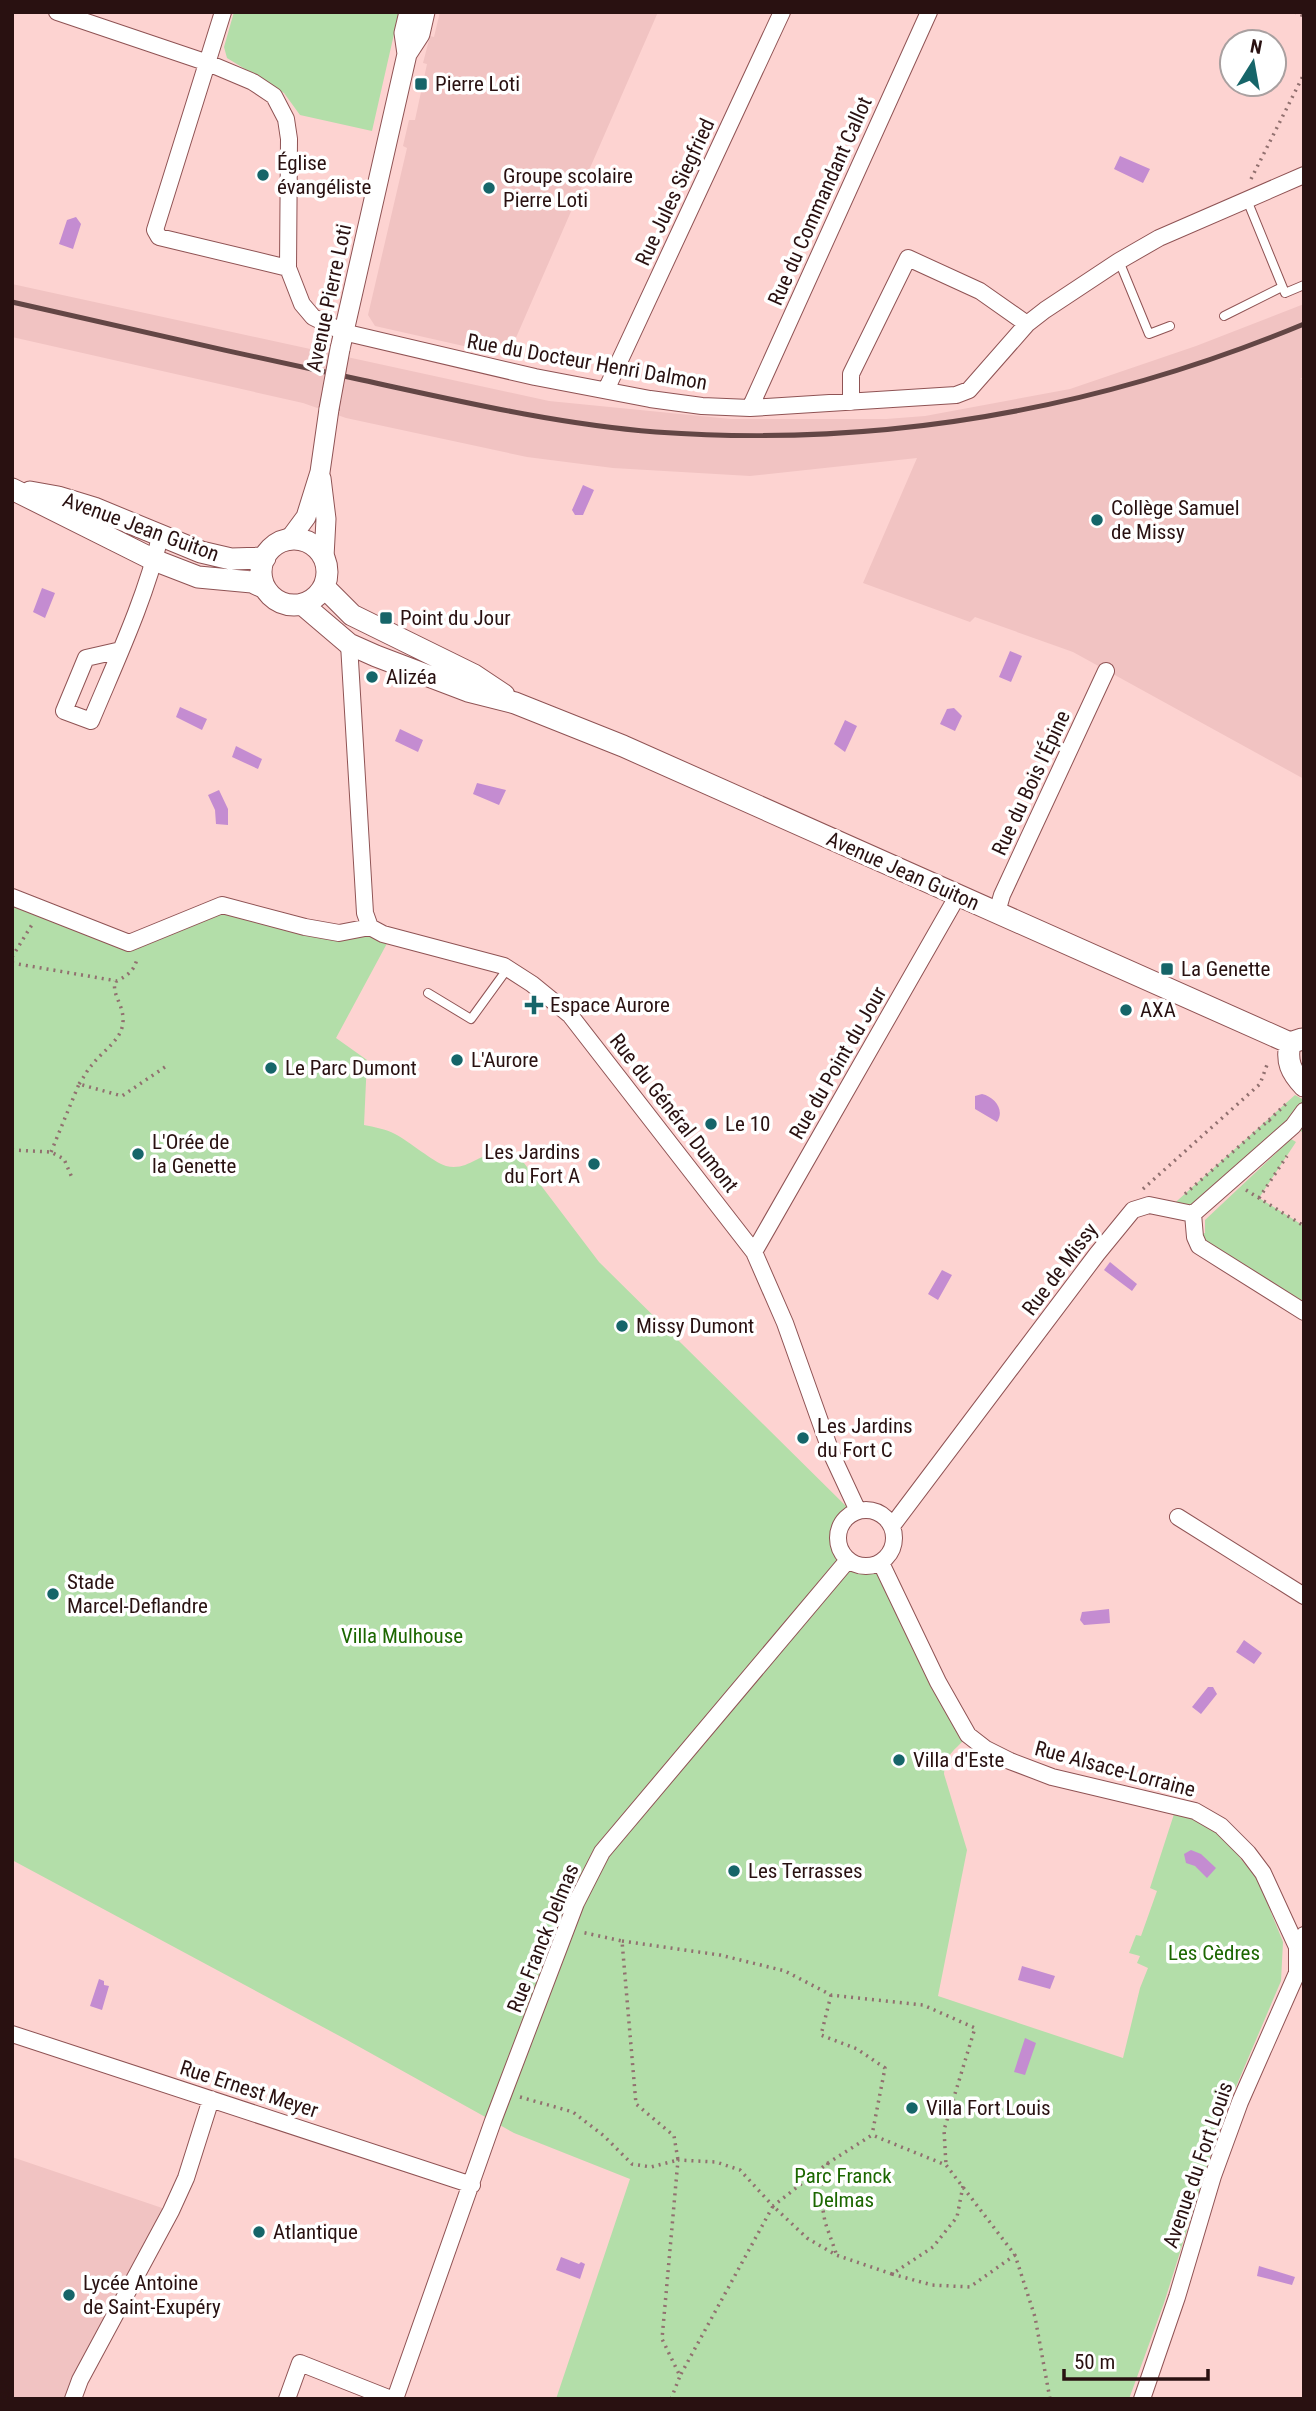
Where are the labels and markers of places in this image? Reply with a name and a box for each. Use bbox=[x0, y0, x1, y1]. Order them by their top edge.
place label: Pierre Loti bbox=[435, 72, 520, 96]
marker: Pierre Loti bbox=[413, 76, 429, 92]
place label: Église évangéliste bbox=[277, 151, 371, 199]
place label: Groupe scolaire Pierre Loti bbox=[503, 164, 633, 212]
marker: Église évangéliste bbox=[255, 167, 271, 183]
marker: Groupe scolaire Pierre Loti bbox=[481, 180, 497, 196]
place label: Collège Samuel de Missy bbox=[1111, 496, 1240, 544]
marker: Collège Samuel de Missy bbox=[1089, 512, 1105, 528]
place label: Point du Jour bbox=[400, 606, 511, 630]
marker: Point du Jour bbox=[378, 610, 394, 626]
place label: Alizéa bbox=[386, 665, 437, 689]
marker: Alizéa bbox=[364, 669, 380, 685]
place label: La Genette bbox=[1181, 957, 1271, 981]
marker: La Genette bbox=[1159, 961, 1175, 977]
place label: Espace Aurore bbox=[550, 993, 670, 1017]
marker: Espace Aurore bbox=[524, 995, 544, 1015]
place label: AXA bbox=[1140, 998, 1176, 1022]
marker: AXA bbox=[1118, 1002, 1134, 1018]
place label: L'Aurore bbox=[471, 1048, 539, 1072]
marker: L'Aurore bbox=[449, 1052, 465, 1068]
place label: Le Parc Dumont bbox=[285, 1056, 417, 1080]
marker: Le Parc Dumont bbox=[263, 1060, 279, 1076]
place label: Le 10 bbox=[725, 1112, 770, 1136]
marker: Le 10 bbox=[703, 1116, 719, 1132]
place label: L'Orée de la Genette bbox=[152, 1130, 236, 1178]
place label: Les Jardins du Fort A bbox=[484, 1140, 580, 1188]
marker: L'Orée de la Genette bbox=[130, 1146, 146, 1162]
marker: Les Jardins du Fort A bbox=[586, 1156, 602, 1172]
place label: Missy Dumont bbox=[636, 1314, 754, 1338]
marker: Missy Dumont bbox=[614, 1318, 630, 1334]
place label: Les Jardins du Fort C bbox=[817, 1414, 913, 1462]
marker: Les Jardins du Fort C bbox=[795, 1430, 811, 1446]
place label: Stade Marcel-Deflandre bbox=[67, 1570, 208, 1618]
marker: Stade Marcel-Deflandre bbox=[45, 1586, 61, 1602]
place label: Villa d'Este bbox=[913, 1748, 1004, 1772]
marker: Villa d'Este bbox=[891, 1752, 907, 1768]
place label: Les Terrasses bbox=[748, 1859, 863, 1883]
marker: Les Terrasses bbox=[726, 1863, 742, 1879]
place label: Villa Fort Louis bbox=[926, 2096, 1051, 2120]
marker: Villa Fort Louis bbox=[904, 2100, 920, 2116]
place label: Atlantique bbox=[273, 2220, 358, 2244]
marker: Atlantique bbox=[251, 2224, 267, 2240]
place label: Lycée Antoine de Saint-Exupéry bbox=[83, 2271, 221, 2319]
marker: Lycée Antoine de Saint-Exupéry bbox=[61, 2287, 77, 2303]

